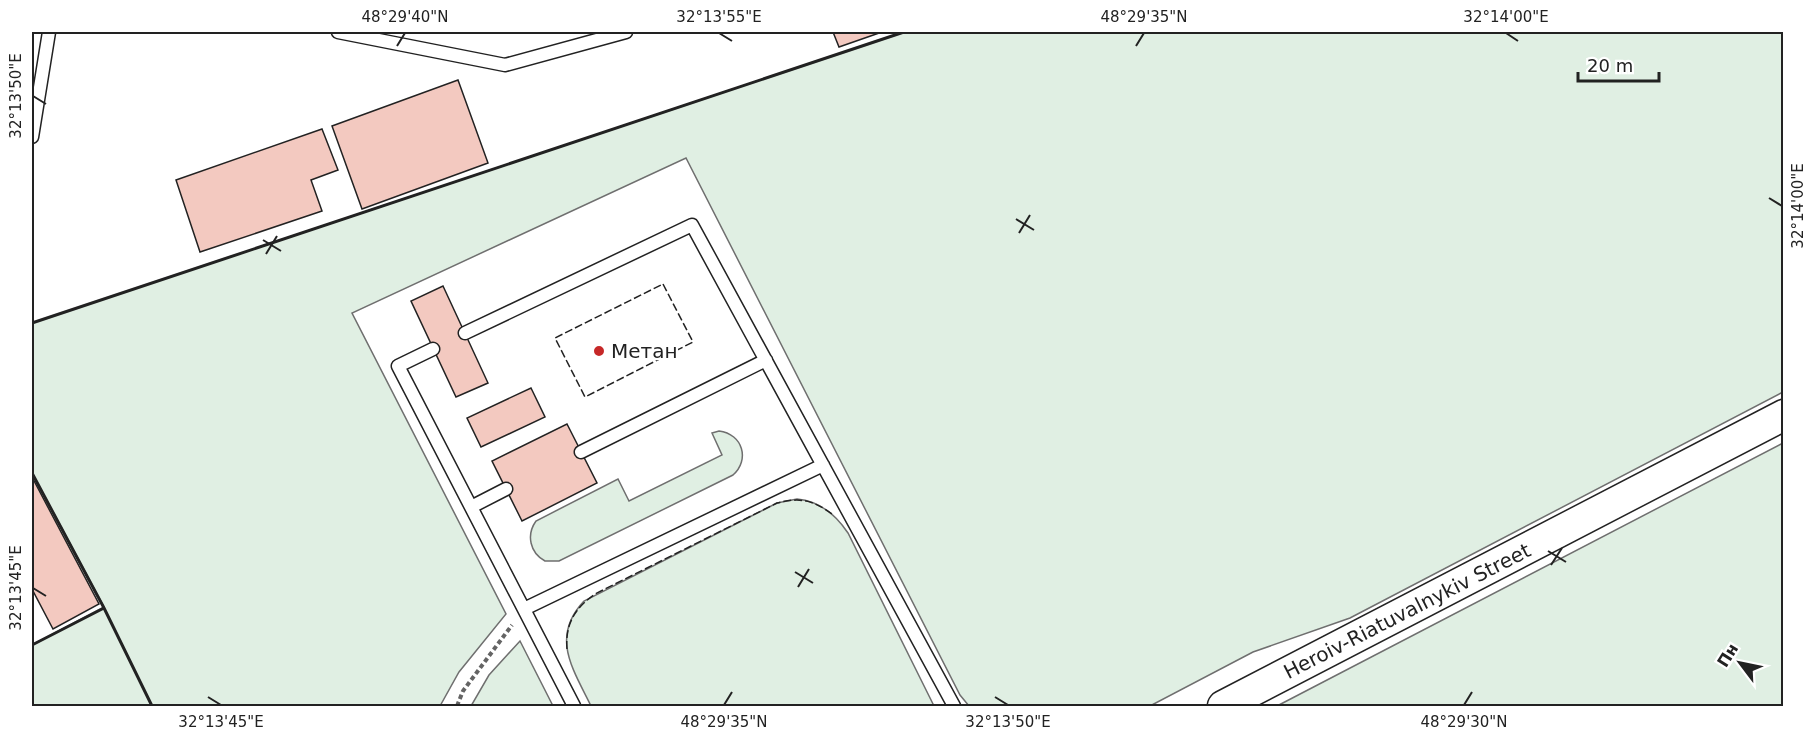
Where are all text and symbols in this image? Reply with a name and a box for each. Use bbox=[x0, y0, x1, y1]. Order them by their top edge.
text: 48°29'40"N bbox=[361, 8, 449, 26]
text: 32°13'55"E bbox=[676, 8, 762, 26]
text: 48°29'35"N bbox=[1100, 8, 1188, 26]
text: 32°14'00"E bbox=[1463, 8, 1549, 26]
scale bar bbox=[1578, 45, 1659, 83]
text: 32°13'50"E bbox=[7, 53, 25, 139]
text: 20 m bbox=[1587, 55, 1633, 76]
text: 32°14'00"E bbox=[1789, 163, 1807, 249]
place label: Метан bbox=[611, 339, 678, 363]
marker: Метан bbox=[592, 344, 606, 358]
street label: Heroiv-Riatuvalnykiv Street bbox=[1280, 538, 1535, 684]
text: 32°13'45"E bbox=[7, 545, 25, 631]
north arrow bbox=[1710, 633, 1770, 693]
text: Пн bbox=[1713, 640, 1742, 671]
text: 32°13'45"E bbox=[178, 713, 264, 731]
text: 48°29'35"N bbox=[680, 713, 768, 731]
text: 32°13'50"E bbox=[965, 713, 1051, 731]
text: 48°29'30"N bbox=[1420, 713, 1508, 731]

